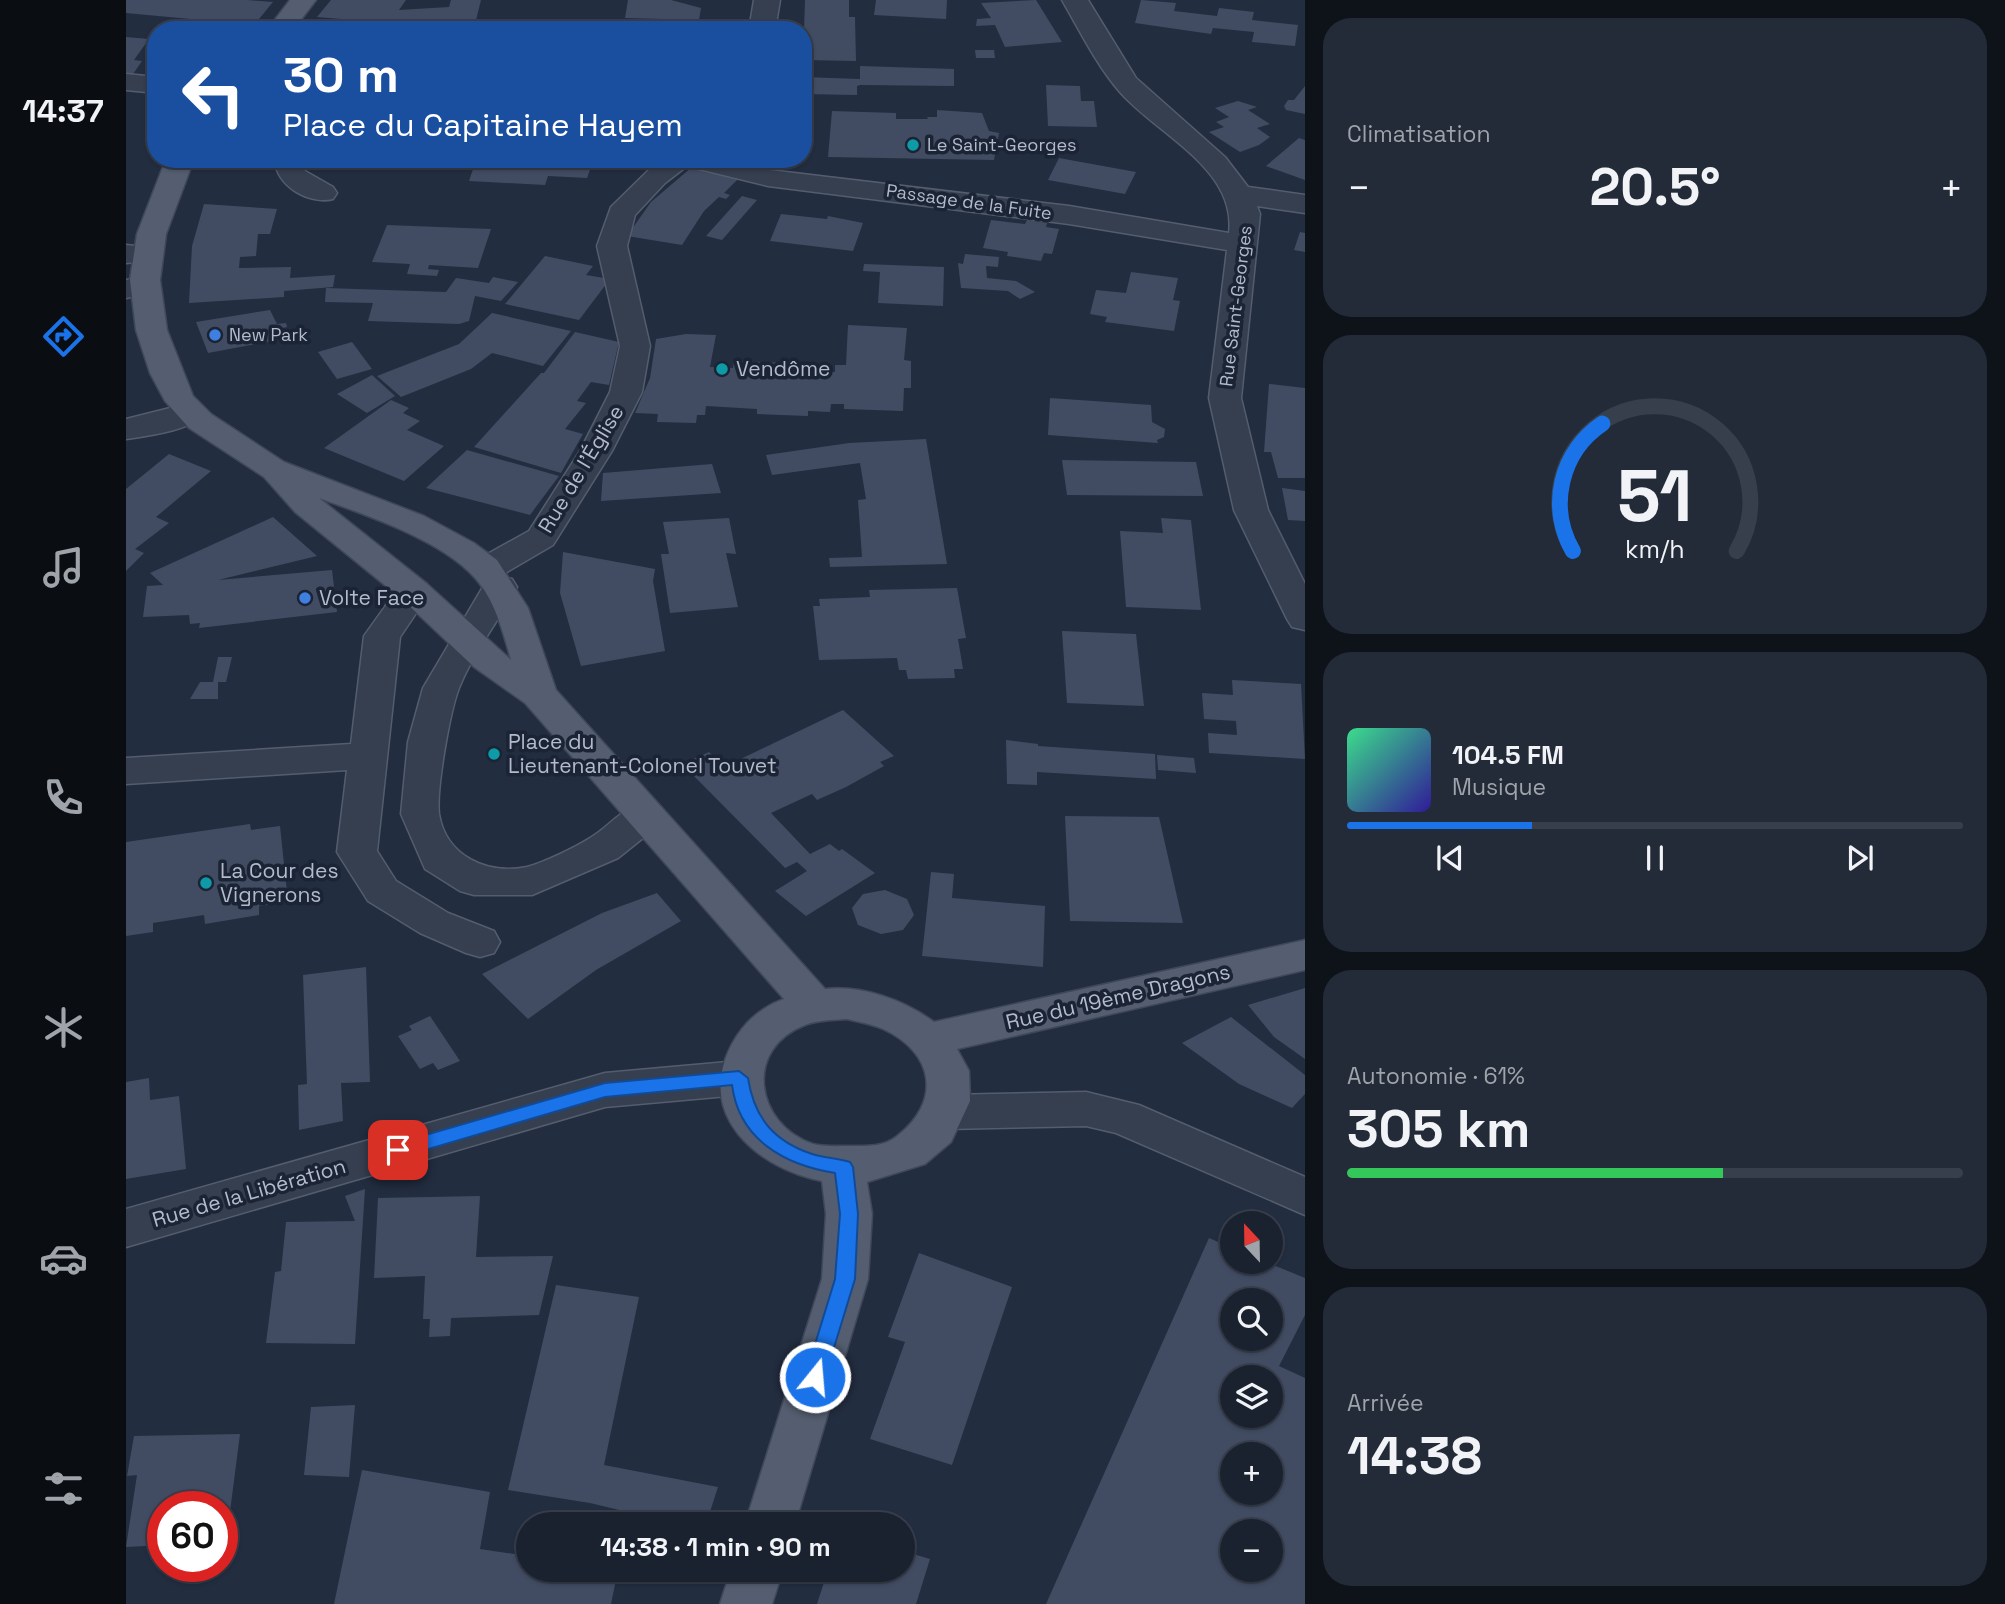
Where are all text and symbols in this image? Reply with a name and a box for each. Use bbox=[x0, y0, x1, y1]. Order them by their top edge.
text: 30 m bbox=[283, 44, 399, 106]
icon: left bbox=[168, 49, 259, 140]
text: 14:37 bbox=[22, 91, 104, 131]
text: Place du Capitaine Hayem bbox=[283, 105, 683, 145]
text: Climatisation bbox=[1347, 119, 1491, 149]
place label: Le Saint-Georges bbox=[927, 133, 1077, 156]
marker: Le Saint-Georges bbox=[905, 137, 921, 153]
text: 20.5° bbox=[1589, 154, 1721, 220]
text: − bbox=[1347, 164, 1371, 212]
text: + bbox=[1939, 164, 1963, 212]
street label: Passage de la Fuite bbox=[885, 179, 1053, 224]
street label: Rue Saint-Georges bbox=[1214, 224, 1257, 388]
icon: directions bbox=[39, 312, 88, 361]
place label: New Park bbox=[229, 323, 308, 346]
marker: New Park bbox=[207, 327, 223, 343]
place label: Vendôme bbox=[736, 355, 831, 382]
marker: Vendôme bbox=[714, 361, 730, 377]
street label: Rue de l'Église bbox=[532, 400, 629, 538]
text: 51 bbox=[1617, 449, 1693, 542]
text: km/h bbox=[1625, 533, 1685, 565]
icon: music bbox=[39, 543, 88, 592]
place label: Volte Face bbox=[319, 584, 424, 611]
marker: Volte Face bbox=[297, 590, 313, 606]
place label: Place du Lieutenant-Colonel Touvet bbox=[508, 728, 777, 779]
text: 104.5 FM bbox=[1452, 738, 1564, 772]
marker: Place du Lieutenant-Colonel Touvet bbox=[486, 746, 502, 762]
text: Musique bbox=[1452, 772, 1546, 802]
icon: phone bbox=[39, 773, 88, 822]
icon: previous bbox=[1431, 839, 1469, 877]
icon: pause bbox=[1636, 839, 1674, 877]
icon: next bbox=[1841, 839, 1879, 877]
place label: La Cour des Vignerons bbox=[220, 857, 339, 908]
marker: La Cour des Vignerons bbox=[198, 875, 214, 891]
street label: Rue du 19ème Dragons bbox=[1003, 958, 1233, 1035]
icon: climate bbox=[39, 1003, 88, 1052]
text: Autonomie · 61% bbox=[1347, 1061, 1525, 1091]
text: 305 km bbox=[1347, 1096, 1530, 1162]
pin bbox=[368, 1120, 428, 1180]
icon: arrive bbox=[379, 1131, 417, 1169]
street label: Rue de la Libération bbox=[149, 1152, 349, 1233]
north arrow bbox=[1220, 1211, 1283, 1274]
map controls bbox=[1220, 1211, 1283, 1582]
icon: car bbox=[39, 1234, 88, 1283]
button: search bbox=[1220, 1288, 1283, 1351]
position arrow bbox=[778, 1340, 852, 1414]
button: layers bbox=[1220, 1365, 1283, 1428]
text: Arrivée bbox=[1347, 1388, 1424, 1418]
text: 14:38 bbox=[1347, 1423, 1482, 1489]
button: + bbox=[1220, 1442, 1283, 1505]
icon: filters bbox=[39, 1464, 88, 1513]
speed limit sign: 60 bbox=[147, 1491, 238, 1582]
button: − bbox=[1220, 1519, 1283, 1582]
text: 14:38 · 1 min · 90 m bbox=[600, 1530, 831, 1564]

